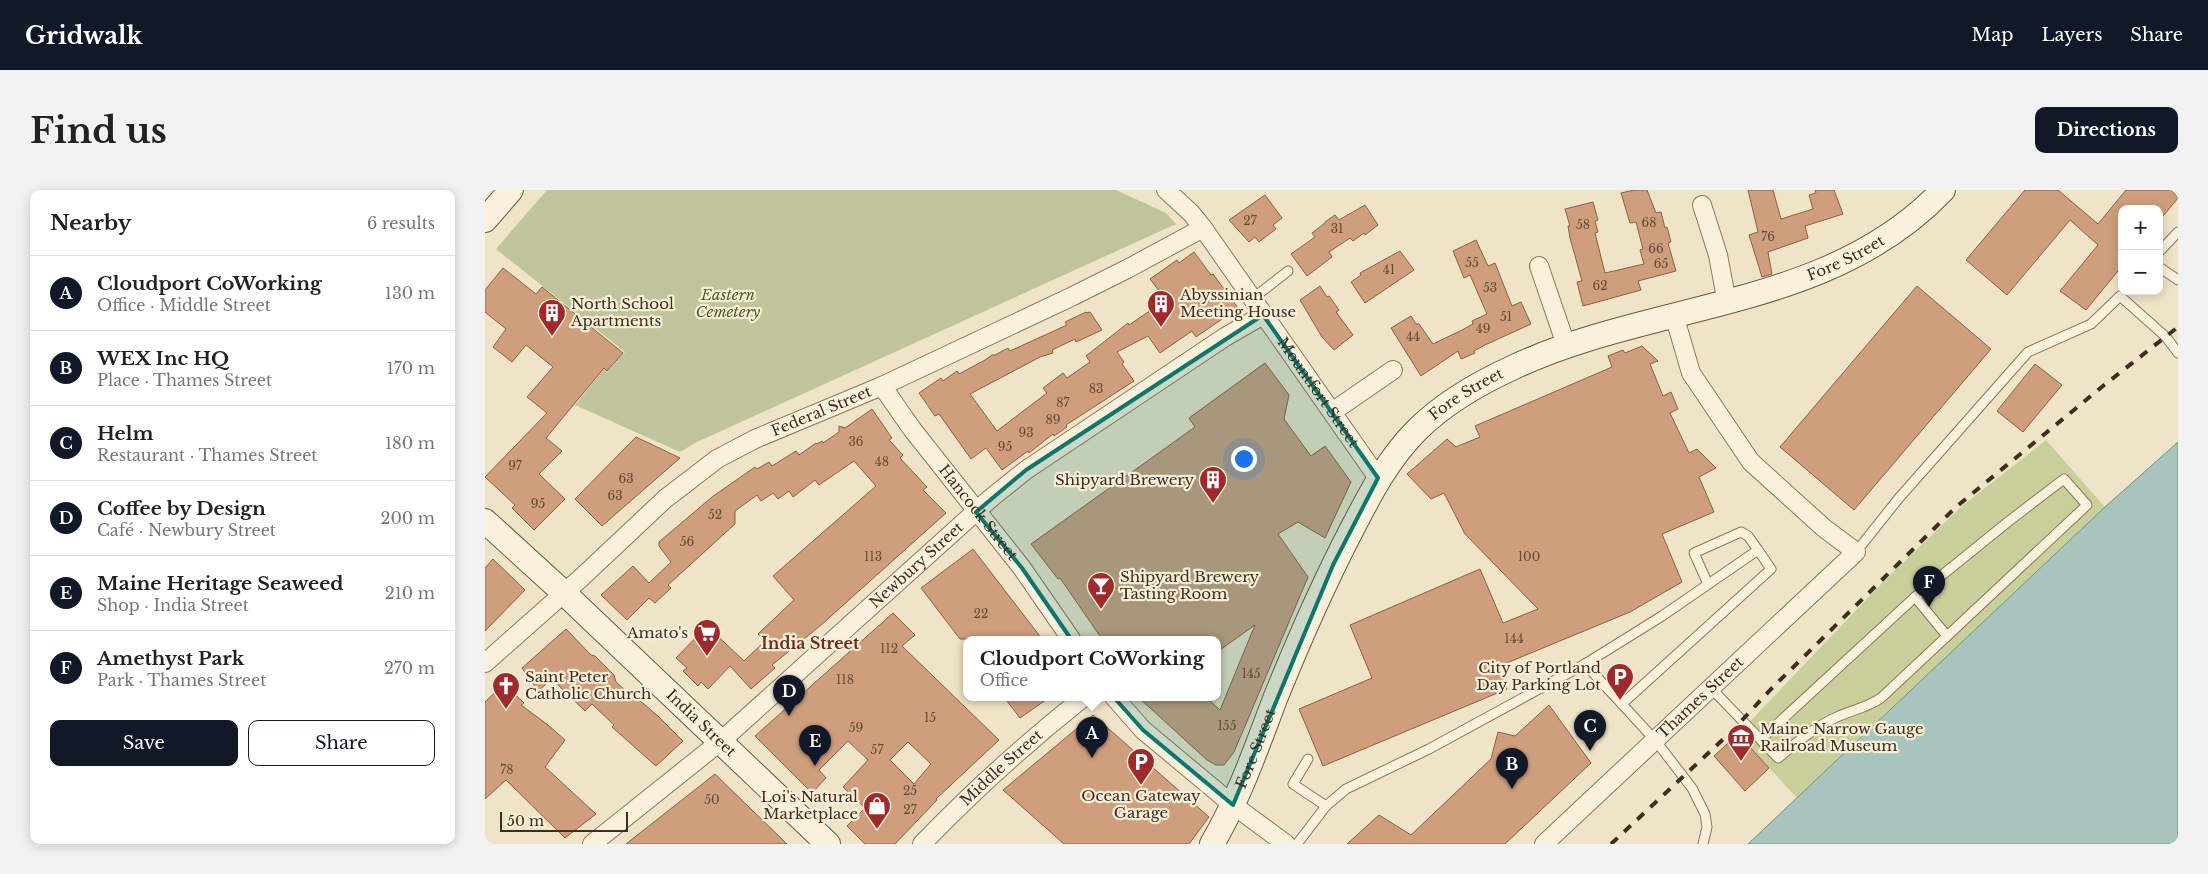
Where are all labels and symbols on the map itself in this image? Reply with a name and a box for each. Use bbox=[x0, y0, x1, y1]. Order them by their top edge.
house number: 27 bbox=[1243, 213, 1258, 228]
house number: 68 bbox=[1642, 215, 1657, 230]
house number: 58 bbox=[1576, 217, 1590, 232]
house number: 31 bbox=[1331, 221, 1343, 236]
house number: 76 bbox=[1761, 229, 1775, 244]
street label: Fore Street bbox=[1804, 230, 1888, 285]
house number: 66 bbox=[1648, 241, 1664, 256]
house number: 55 bbox=[1465, 255, 1479, 270]
house number: 65 bbox=[1654, 256, 1668, 271]
house number: 41 bbox=[1383, 262, 1395, 277]
house number: 62 bbox=[1592, 278, 1608, 293]
house number: 53 bbox=[1483, 280, 1497, 295]
park label: Eastern Cemetery bbox=[696, 285, 761, 321]
place label: Abyssinian Meeting House bbox=[1179, 285, 1296, 321]
building icon: Abyssinian Meeting House bbox=[1146, 289, 1176, 328]
place label: North School Apartments bbox=[570, 294, 674, 330]
building icon: North School Apartments bbox=[537, 298, 567, 337]
house number: 51 bbox=[1500, 309, 1512, 324]
house number: 49 bbox=[1476, 321, 1490, 336]
house number: 44 bbox=[1406, 329, 1420, 344]
street label: Mountfort Street bbox=[1274, 334, 1364, 451]
street label: Fore Street bbox=[1425, 363, 1506, 424]
street label: Federal Street bbox=[768, 381, 874, 440]
house number: 83 bbox=[1089, 381, 1103, 396]
house number: 87 bbox=[1056, 395, 1071, 410]
house number: 89 bbox=[1046, 412, 1061, 427]
house number: 93 bbox=[1018, 425, 1034, 440]
house number: 36 bbox=[848, 434, 864, 449]
house number: 95 bbox=[998, 439, 1012, 454]
your location bbox=[1231, 446, 1257, 472]
house number: 48 bbox=[875, 454, 889, 469]
house number: 97 bbox=[508, 458, 523, 473]
street label: Hancock Street bbox=[935, 461, 1022, 564]
building icon: Shipyard Brewery bbox=[1198, 465, 1228, 504]
place label: Shipyard Brewery bbox=[1055, 470, 1194, 489]
house number: 63 bbox=[618, 471, 634, 486]
house number: 63 bbox=[607, 488, 623, 503]
house number: 95 bbox=[531, 496, 545, 511]
house number: 52 bbox=[708, 507, 722, 522]
street label: Newbury Street bbox=[865, 517, 967, 612]
house number: 56 bbox=[680, 534, 695, 549]
house number: 113 bbox=[864, 549, 882, 564]
house number: 100 bbox=[1518, 549, 1540, 564]
pin: F bbox=[1913, 566, 1945, 607]
place label: Shipyard Brewery Tasting Room bbox=[1120, 567, 1259, 603]
bar icon: Shipyard Brewery Tasting Room bbox=[1086, 571, 1116, 610]
house number: 22 bbox=[974, 606, 988, 621]
supermarket icon: Amato's bbox=[692, 618, 722, 657]
place label: Amato's bbox=[626, 623, 688, 642]
house number: 144 bbox=[1504, 631, 1524, 646]
district label: India Street bbox=[761, 633, 860, 653]
house number: 112 bbox=[880, 641, 898, 656]
street label: Thames Street bbox=[1653, 652, 1747, 743]
place label: City of Portland Day Parking Lot bbox=[1477, 658, 1601, 694]
parking icon: City of Portland Day Parking Lot bbox=[1605, 662, 1635, 701]
house number: 145 bbox=[1241, 666, 1261, 681]
place label: Saint Peter Catholic Church bbox=[525, 667, 651, 703]
church icon: Saint Peter Catholic Church bbox=[491, 671, 521, 710]
house number: 118 bbox=[836, 672, 854, 687]
pin: D bbox=[773, 675, 805, 716]
street label: India Street bbox=[662, 685, 741, 761]
street label: Fore Street bbox=[1231, 706, 1280, 791]
house number: 15 bbox=[924, 710, 936, 725]
pin: C bbox=[1574, 710, 1606, 751]
pin: A bbox=[1076, 717, 1108, 758]
house number: 155 bbox=[1218, 718, 1237, 733]
place label: Maine Narrow Gauge Railroad Museum bbox=[1760, 719, 1924, 755]
house number: 59 bbox=[849, 720, 863, 735]
museum icon: Maine Narrow Gauge Railroad Museum bbox=[1726, 723, 1756, 762]
pin: E bbox=[799, 725, 831, 766]
street label: Middle Street bbox=[956, 725, 1046, 810]
house number: 57 bbox=[871, 742, 884, 757]
parking icon: Ocean Gateway Garage bbox=[1126, 747, 1156, 786]
pin: B bbox=[1496, 748, 1528, 789]
house number: 78 bbox=[500, 762, 514, 777]
house number: 25 bbox=[903, 783, 917, 798]
place label: Ocean Gateway Garage bbox=[1081, 786, 1201, 822]
place label: Loi's Natural Marketplace bbox=[761, 787, 858, 823]
shop icon: Loi's Natural Marketplace bbox=[862, 791, 892, 830]
house number: 50 bbox=[704, 792, 720, 807]
house number: 27 bbox=[903, 802, 918, 817]
scale bar bbox=[500, 809, 627, 832]

